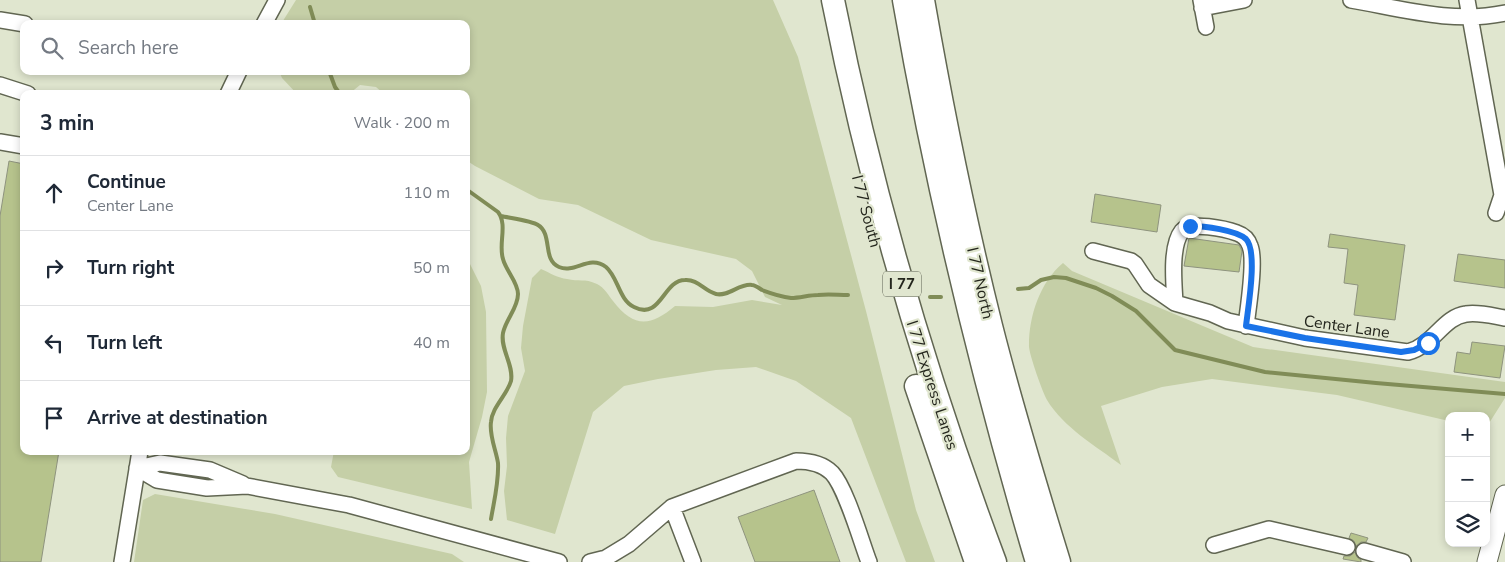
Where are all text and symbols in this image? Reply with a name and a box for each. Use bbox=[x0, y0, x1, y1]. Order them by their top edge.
search box bbox=[20, 20, 470, 75]
icon: search bbox=[38, 34, 66, 62]
text: Search here bbox=[78, 35, 179, 61]
text: 3 min bbox=[40, 109, 94, 137]
text: Walk · 200 m bbox=[354, 112, 450, 134]
text: Continue bbox=[87, 169, 166, 195]
street label: I 77 South bbox=[846, 173, 886, 250]
icon: ahead bbox=[40, 179, 68, 207]
text: 110 m bbox=[403, 182, 450, 204]
text: Center Lane bbox=[87, 195, 173, 217]
route end bbox=[1179, 215, 1202, 238]
street label: I 77 North bbox=[961, 245, 999, 321]
icon: right bbox=[40, 254, 68, 282]
text: Turn right bbox=[87, 255, 174, 281]
text: 50 m bbox=[413, 257, 450, 279]
road number: I 77 bbox=[883, 272, 921, 296]
street label: Center Lane bbox=[1303, 310, 1391, 344]
street label: I 77 Express Lanes bbox=[901, 318, 963, 453]
icon: left bbox=[40, 329, 68, 357]
text: Turn left bbox=[87, 330, 162, 356]
text: 40 m bbox=[413, 332, 450, 354]
route start bbox=[1417, 332, 1440, 355]
icon: arrive bbox=[40, 404, 68, 432]
text: Arrive at destination bbox=[87, 405, 268, 431]
map controls bbox=[1445, 412, 1490, 547]
button: + bbox=[1445, 412, 1490, 457]
button: − bbox=[1445, 457, 1490, 502]
button: layers bbox=[1445, 502, 1490, 547]

